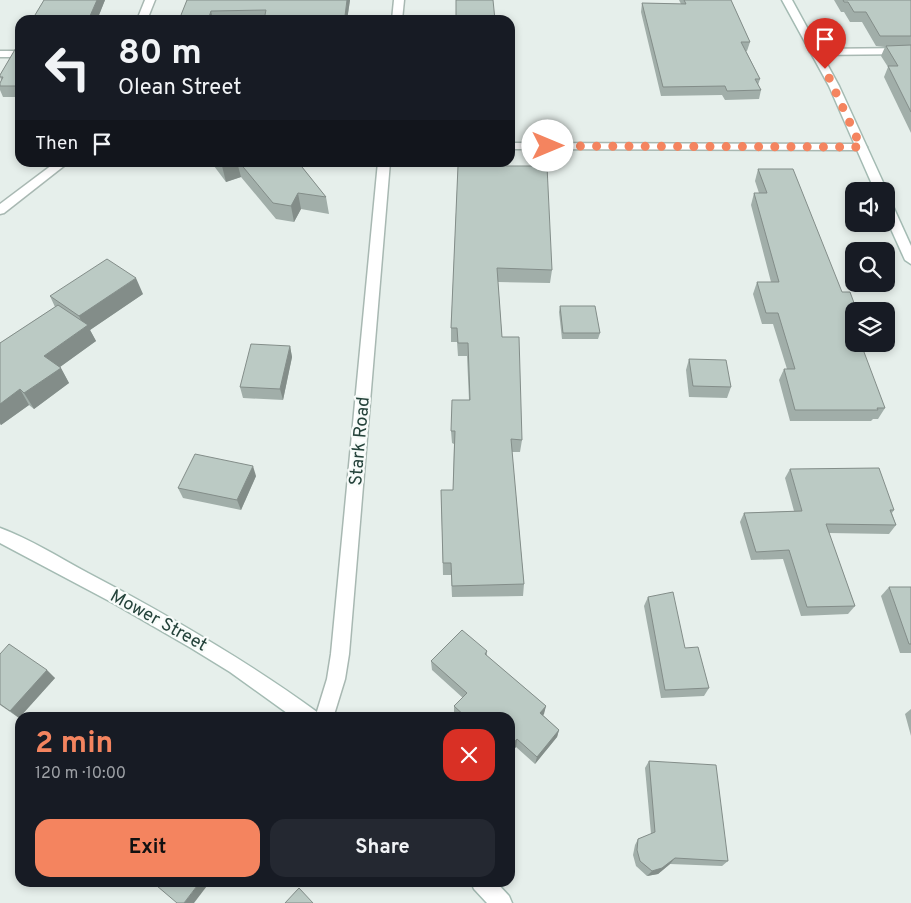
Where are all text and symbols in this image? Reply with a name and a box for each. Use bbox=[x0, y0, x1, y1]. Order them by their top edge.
pin bbox=[804, 18, 846, 69]
icon: arrive bbox=[811, 25, 839, 53]
text: 80 m bbox=[118, 32, 202, 76]
icon: left bbox=[35, 35, 100, 100]
text: Olean Street bbox=[118, 75, 242, 102]
position arrow bbox=[521, 119, 573, 171]
icon: arrive bbox=[88, 130, 116, 158]
text: Then bbox=[35, 132, 78, 156]
map controls bbox=[845, 182, 895, 352]
button: sound bbox=[845, 182, 895, 232]
button: search bbox=[845, 242, 895, 292]
button: layers bbox=[845, 302, 895, 352]
street label: Stark Road bbox=[345, 396, 376, 487]
street label: Mower Street bbox=[106, 585, 211, 657]
text: 2 min bbox=[35, 726, 113, 763]
button: close bbox=[443, 729, 495, 781]
text: 120 m · 10:00 bbox=[35, 764, 126, 784]
button: Exit bbox=[35, 819, 260, 877]
button: Share bbox=[270, 819, 495, 877]

